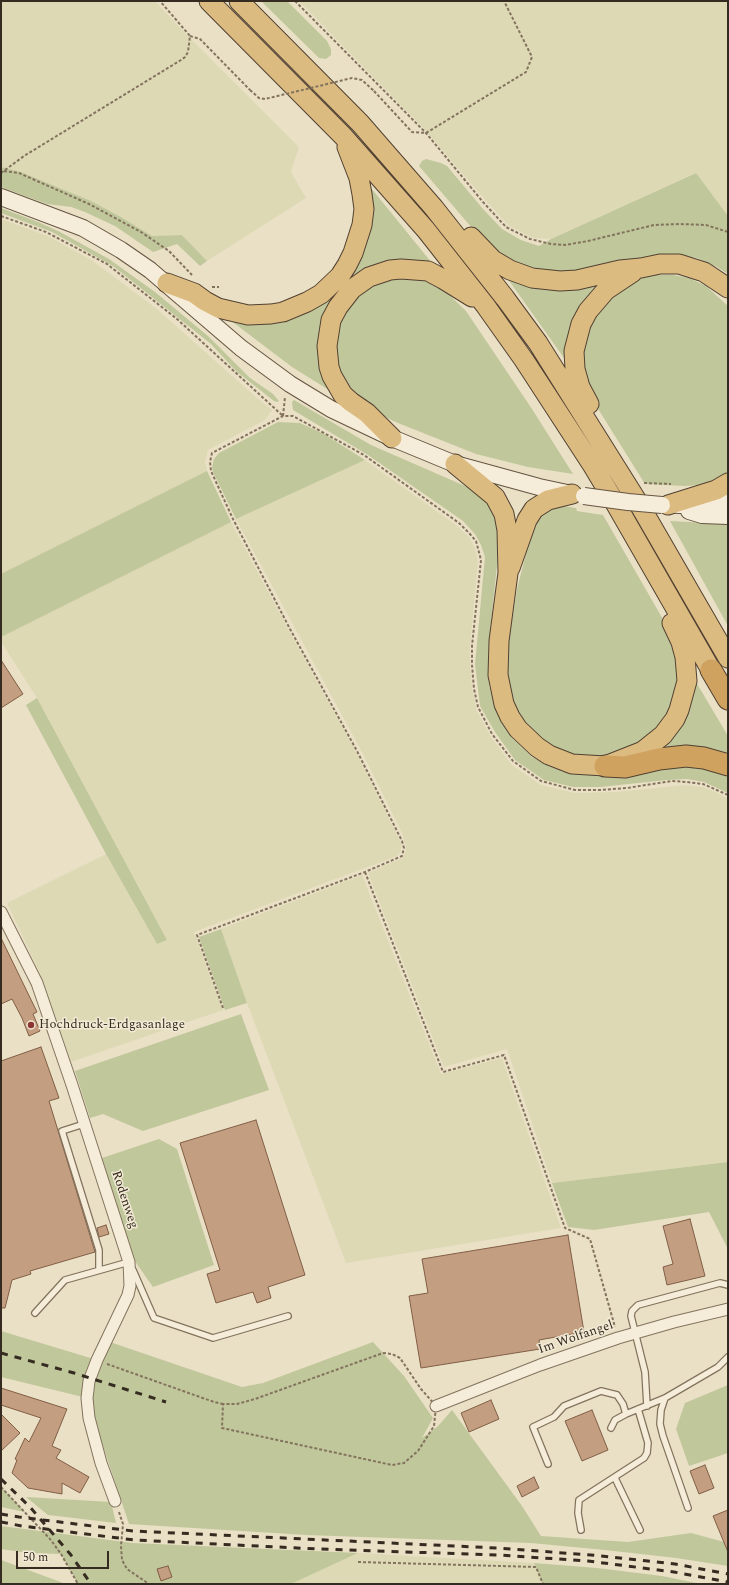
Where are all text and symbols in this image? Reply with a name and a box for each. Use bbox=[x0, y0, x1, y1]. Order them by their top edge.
place label: Hochdruck-Erdgasanlage bbox=[39, 1017, 185, 1033]
marker: Hochdruck-Erdgasanlage bbox=[26, 1020, 36, 1030]
street label: Rodenweg bbox=[107, 1169, 141, 1231]
street label: Im Wolfangel bbox=[536, 1318, 616, 1358]
scale bar bbox=[18, 1543, 111, 1569]
text: 50 m bbox=[23, 1548, 48, 1567]

